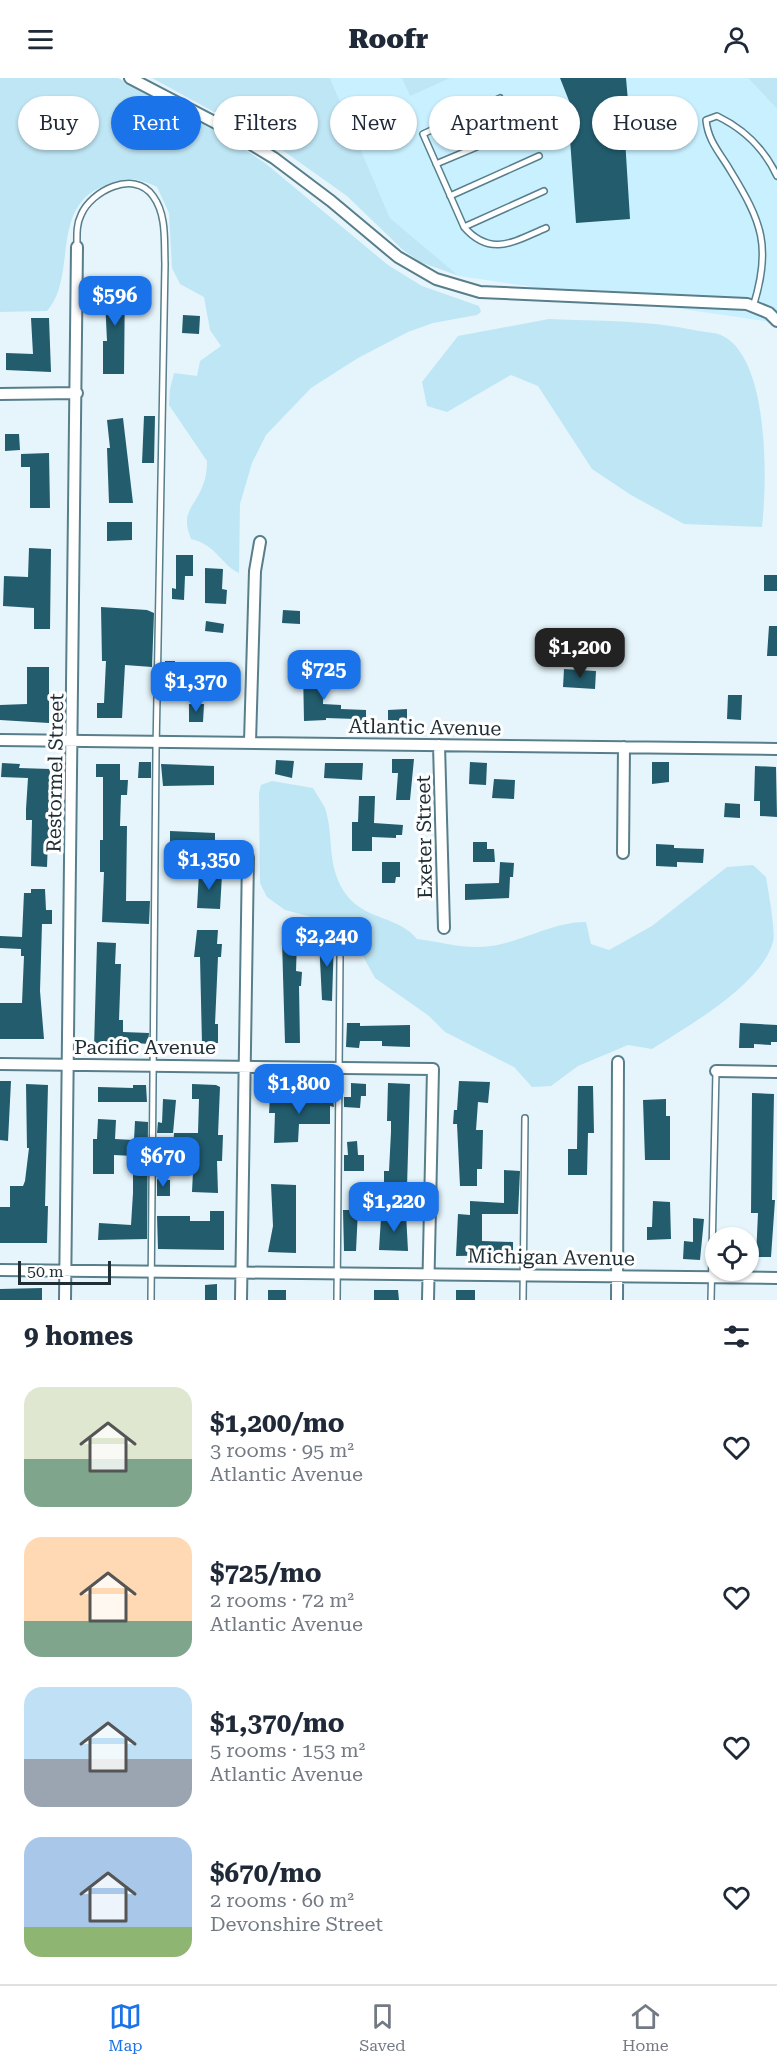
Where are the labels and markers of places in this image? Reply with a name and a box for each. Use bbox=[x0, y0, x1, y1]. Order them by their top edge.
pin: $596 bbox=[79, 276, 151, 327]
pin: $1,200 bbox=[531, 628, 629, 679]
pin: $725 bbox=[288, 650, 360, 701]
pin: $1,370 bbox=[147, 662, 245, 713]
pin: $1,350 bbox=[160, 840, 258, 891]
pin: $2,240 bbox=[278, 917, 376, 968]
pin: $1,800 bbox=[250, 1064, 348, 1115]
pin: $670 bbox=[127, 1137, 199, 1188]
pin: $1,220 bbox=[345, 1182, 443, 1233]

